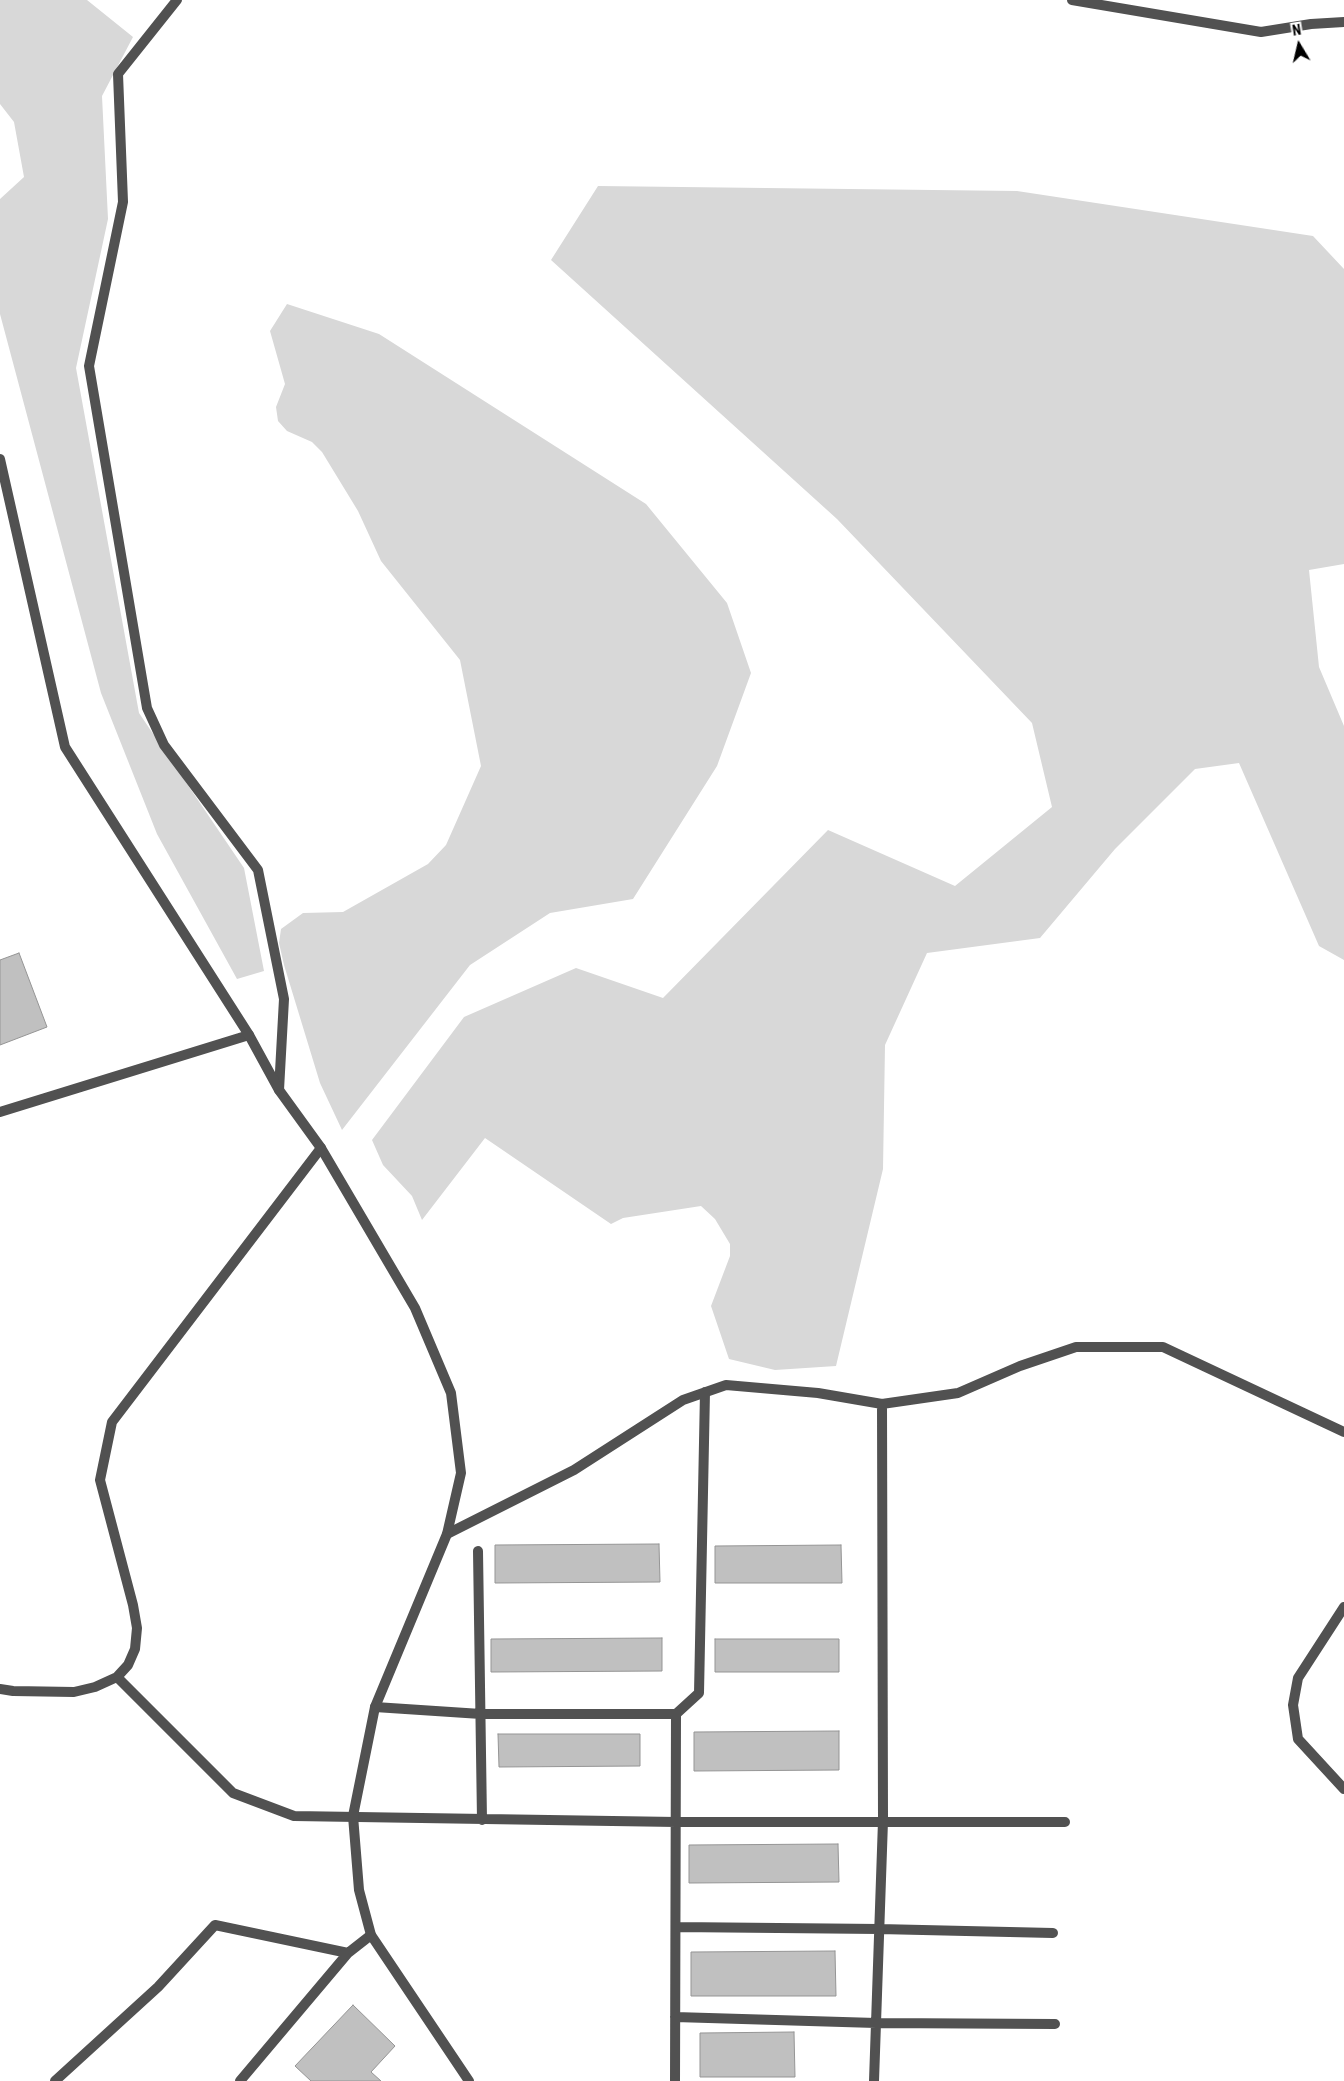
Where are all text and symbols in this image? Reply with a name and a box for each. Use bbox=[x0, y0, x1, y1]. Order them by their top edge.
north arrow bbox=[1274, 20, 1324, 70]
text: N bbox=[1291, 22, 1302, 39]

